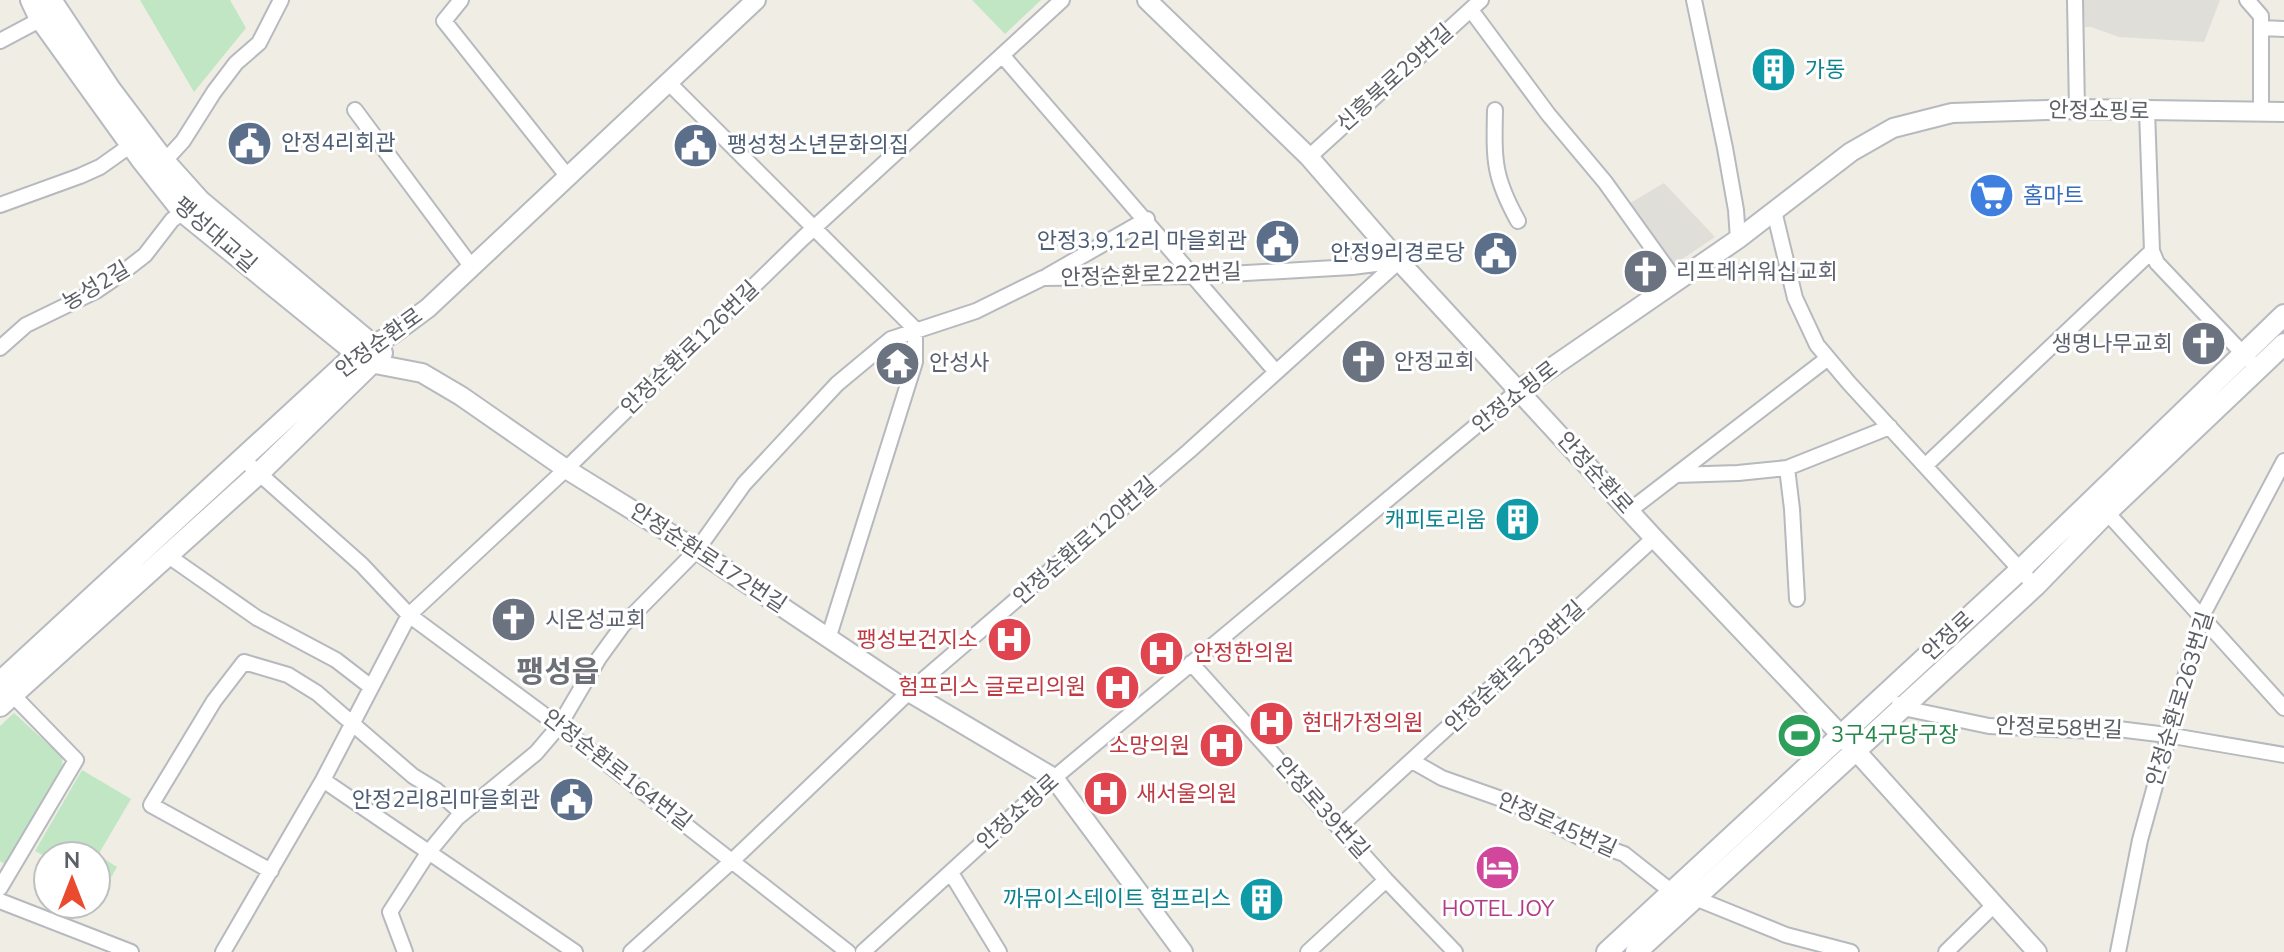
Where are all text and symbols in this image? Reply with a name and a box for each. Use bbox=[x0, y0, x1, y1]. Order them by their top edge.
street label: 신흥북로29번길 bbox=[1330, 17, 1460, 139]
building icon: 가동 bbox=[1750, 46, 1798, 94]
place label: 가동 bbox=[1805, 55, 1845, 85]
street label: 안정쇼핑로 bbox=[2048, 95, 2150, 127]
public building icon: 안정4리회관 bbox=[226, 119, 274, 167]
public building icon: 팽성청소년문화의집 bbox=[672, 121, 720, 169]
place label: 안정4리회관 bbox=[281, 128, 395, 158]
place label: 팽성청소년문화의집 bbox=[727, 130, 909, 160]
supermarket icon: 홈마트 bbox=[1968, 172, 2016, 220]
place label: 홈마트 bbox=[2023, 181, 2084, 211]
street label: 팽성대교길 bbox=[167, 190, 263, 280]
public building icon: 안정3,9,12리 마을회관 bbox=[1254, 217, 1302, 265]
place label: 안정3,9,12리 마을회관 bbox=[1037, 226, 1247, 256]
public building icon: 안정9리경로당 bbox=[1472, 229, 1520, 277]
place label: 안정9리경로당 bbox=[1330, 238, 1465, 268]
church icon: 리프레쉬워십교회 bbox=[1621, 248, 1669, 296]
street label: 농성2길 bbox=[57, 254, 135, 318]
street label: 안정순환로222번길 bbox=[1060, 257, 1242, 293]
place label: 리프레쉬워십교회 bbox=[1676, 257, 1838, 287]
street label: 안정순환로126번길 bbox=[614, 274, 766, 422]
street label: 안정순환로 bbox=[329, 301, 429, 385]
church icon: 생명나무교회 bbox=[2180, 320, 2228, 368]
place label: 생명나무교회 bbox=[2052, 329, 2173, 359]
church icon: 안정교회 bbox=[1339, 338, 1387, 386]
temple icon: 안성사 bbox=[874, 339, 922, 387]
place label: 안정교회 bbox=[1394, 347, 1475, 377]
place label: 안성사 bbox=[929, 348, 990, 378]
street label: 안정쇼핑로 bbox=[1466, 354, 1564, 440]
street label: 안정순환로 bbox=[1550, 425, 1640, 521]
street label: 안정순환로120번길 bbox=[1007, 470, 1163, 612]
street label: 안정순환로172번길 bbox=[624, 496, 792, 620]
building icon: 캐피토리움 bbox=[1493, 496, 1541, 544]
place label: 캐피토리움 bbox=[1385, 505, 1486, 535]
street label: 안정순환로238번길 bbox=[1438, 594, 1592, 740]
church icon: 시온성교회 bbox=[490, 596, 538, 644]
street label: 안정로 bbox=[1916, 604, 1980, 668]
place label: 시온성교회 bbox=[545, 605, 646, 635]
street label: 안정순환로263번길 bbox=[2139, 608, 2221, 790]
hospital icon: 팽성보건지소 bbox=[985, 616, 1033, 664]
place label: 팽성보건지소 bbox=[857, 625, 978, 655]
hospital icon: 안정한의원 bbox=[1138, 629, 1186, 677]
place label: 안정한의원 bbox=[1193, 638, 1294, 668]
district label: 팽성읍 bbox=[517, 652, 599, 693]
hospital icon: 험프리스 글로리의원 bbox=[1093, 663, 1141, 711]
place label: 험프리스 글로리의원 bbox=[898, 672, 1086, 702]
hospital icon: 현대가정의원 bbox=[1247, 699, 1295, 747]
street label: 안정순환로164번길 bbox=[536, 702, 698, 838]
place label: 현대가정의원 bbox=[1302, 708, 1423, 738]
sports icon: 3구4구당구장 bbox=[1776, 711, 1824, 759]
street label: 안정로58번길 bbox=[1995, 711, 2123, 745]
place label: 3구4구당구장 bbox=[1831, 720, 1959, 750]
hospital icon: 소망의원 bbox=[1197, 722, 1245, 770]
place label: 소망의원 bbox=[1109, 731, 1190, 761]
street label: 안정로39번길 bbox=[1268, 751, 1376, 865]
street label: 안정쇼핑로 bbox=[970, 767, 1066, 857]
hospital icon: 새서울의원 bbox=[1081, 770, 1129, 818]
public building icon: 안정2리8리마을회관 bbox=[547, 776, 595, 824]
place label: 새서울의원 bbox=[1136, 779, 1237, 809]
place label: 안정2리8리마을회관 bbox=[352, 785, 540, 815]
street label: 안정로45번길 bbox=[1493, 785, 1621, 865]
north arrow bbox=[32, 840, 112, 920]
hotel icon: HOTEL JOY bbox=[1474, 844, 1522, 892]
text: N bbox=[64, 846, 80, 876]
building icon: 까뮤이스테이트 험프리스 bbox=[1238, 875, 1286, 923]
place label: 까뮤이스테이트 험프리스 bbox=[1003, 884, 1231, 914]
place label: HOTEL JOY bbox=[1442, 894, 1555, 924]

